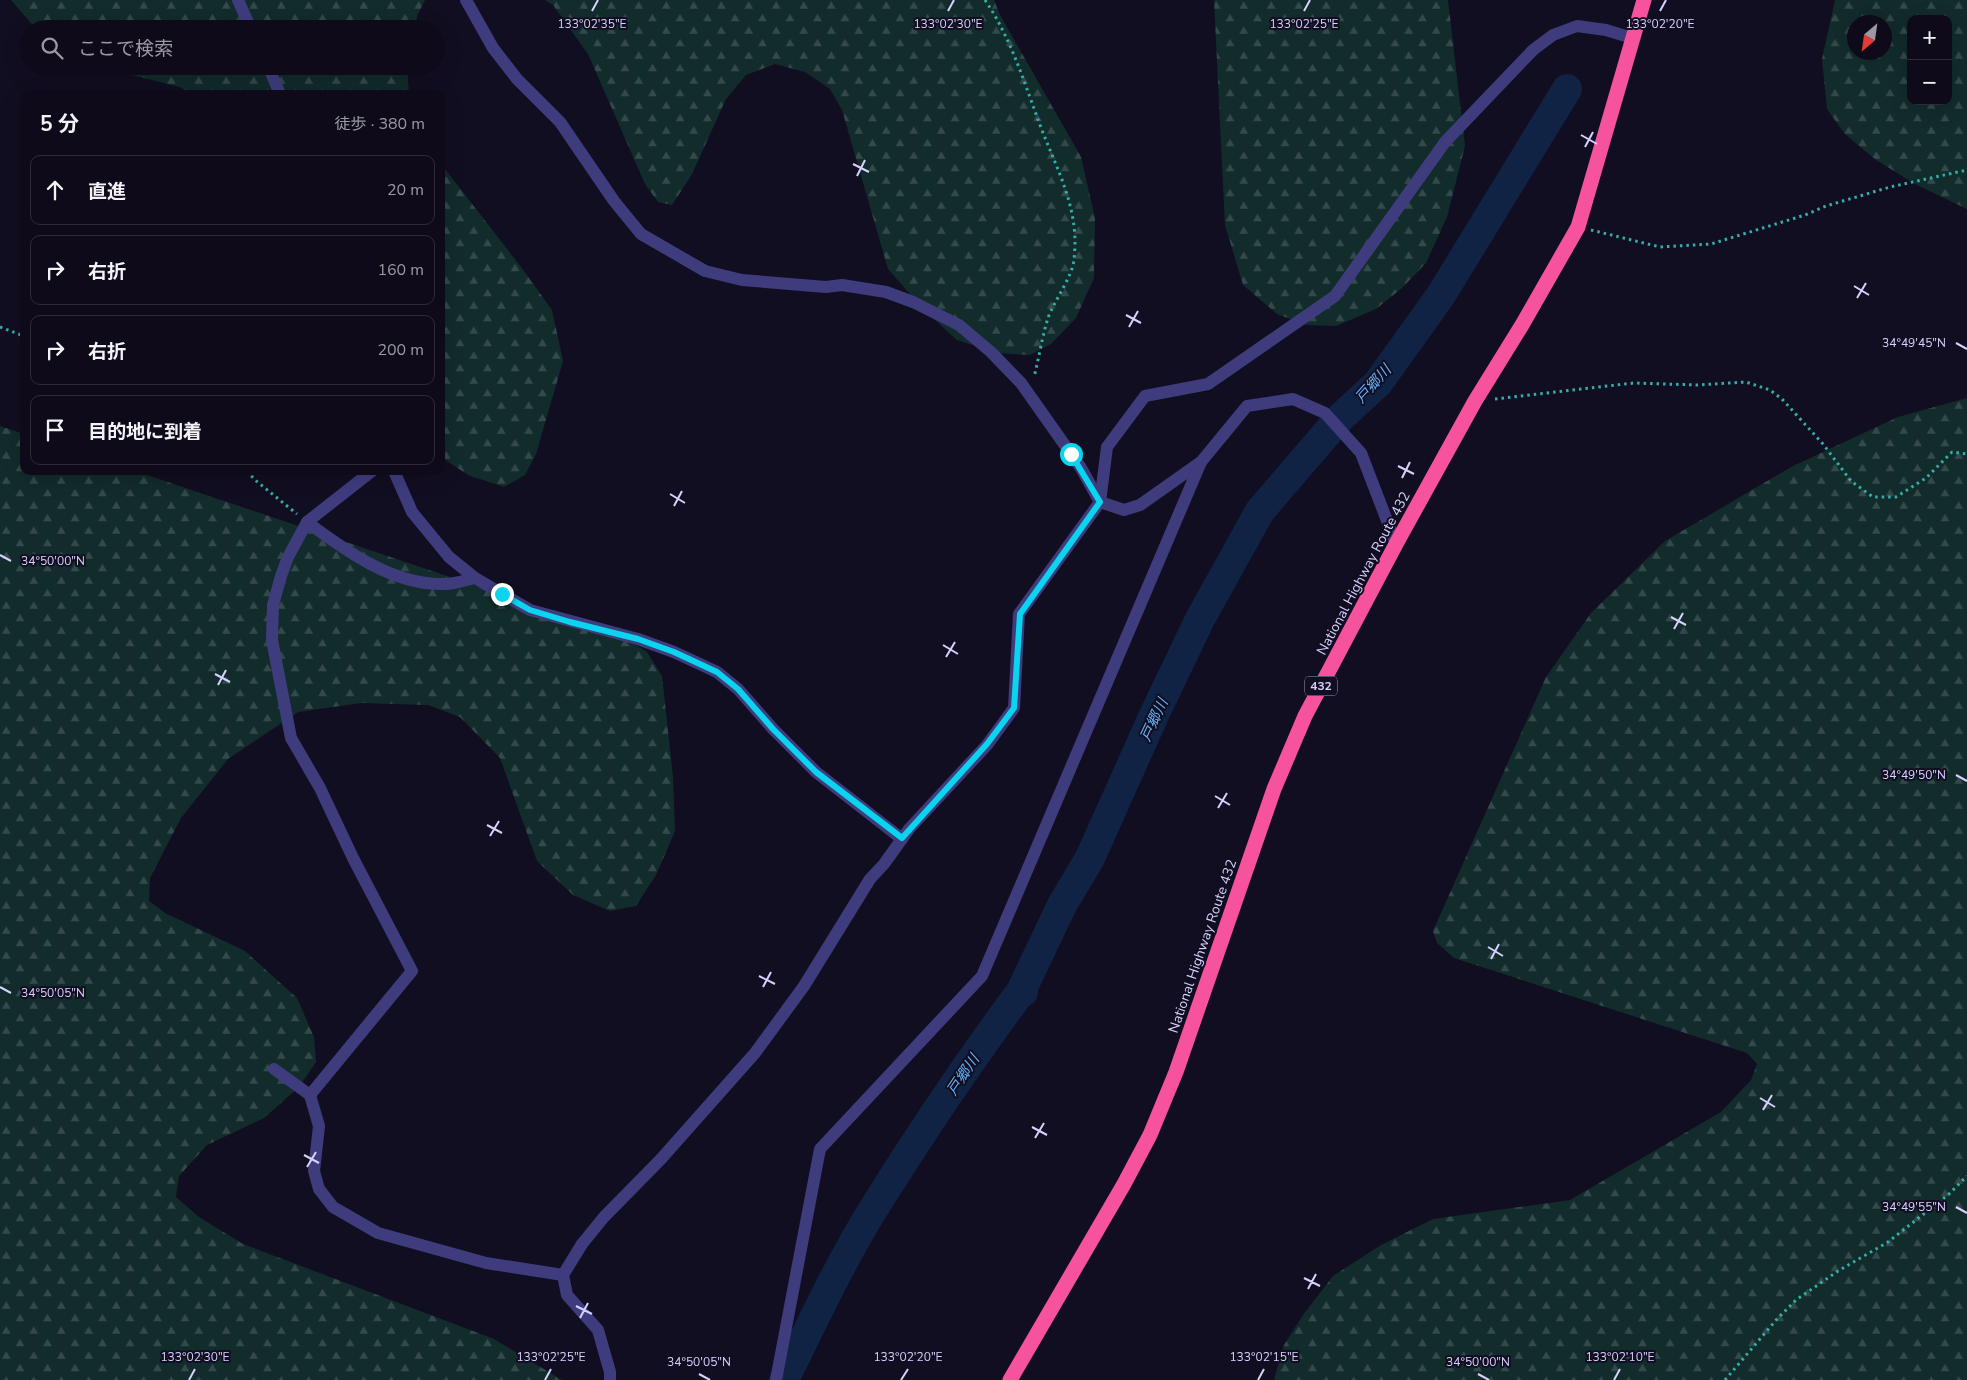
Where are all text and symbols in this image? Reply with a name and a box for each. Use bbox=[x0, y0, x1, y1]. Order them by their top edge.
north arrow bbox=[1847, 15, 1892, 60]
map controls bbox=[1907, 15, 1952, 105]
button: + bbox=[1907, 15, 1952, 60]
text: 133°02'35"E bbox=[557, 16, 627, 32]
text: 133°02'30"E bbox=[913, 16, 983, 32]
text: 133°02'25"E bbox=[1269, 16, 1339, 32]
text: 133°02'20"E bbox=[1625, 16, 1695, 32]
search box bbox=[20, 20, 445, 75]
icon: search bbox=[38, 34, 66, 62]
text: ここで検索 bbox=[78, 36, 173, 62]
button: − bbox=[1907, 60, 1952, 105]
text: 5 分 bbox=[40, 110, 79, 138]
text: 徒歩 · 380 m bbox=[335, 113, 425, 135]
icon: ahead bbox=[41, 176, 69, 204]
text: 直進 bbox=[88, 179, 126, 205]
text: 20 m bbox=[387, 179, 424, 201]
icon: right bbox=[41, 256, 69, 284]
text: 右折 bbox=[88, 259, 126, 285]
text: 160 m bbox=[377, 259, 424, 281]
text: 34°49'45"N bbox=[1882, 335, 1946, 351]
icon: right bbox=[41, 336, 69, 364]
text: 右折 bbox=[88, 339, 126, 365]
text: 200 m bbox=[377, 339, 424, 361]
water label: 戸郷川 bbox=[1351, 359, 1397, 407]
icon: arrive bbox=[41, 416, 69, 444]
text: 目的地に到着 bbox=[88, 419, 202, 445]
route start bbox=[1060, 443, 1083, 466]
street label: National Highway Route 432 bbox=[1312, 488, 1415, 658]
text: 34°50'00"N bbox=[21, 553, 85, 569]
route end bbox=[491, 583, 514, 606]
road number: 432 bbox=[1305, 676, 1337, 696]
water label: 戸郷川 bbox=[1135, 694, 1173, 745]
text: 34°49'50"N bbox=[1882, 767, 1946, 783]
street label: National Highway Route 432 bbox=[1164, 857, 1241, 1036]
text: 34°50'05"N bbox=[21, 985, 85, 1001]
water label: 戸郷川 bbox=[942, 1049, 985, 1099]
text: 34°49'55"N bbox=[1882, 1199, 1946, 1215]
text: 133°02'30"E bbox=[160, 1349, 230, 1365]
text: 133°02'25"E bbox=[516, 1349, 586, 1365]
text: 133°02'20"E bbox=[873, 1349, 943, 1365]
text: 133°02'15"E bbox=[1229, 1349, 1299, 1365]
text: 133°02'10"E bbox=[1585, 1349, 1655, 1365]
text: 34°50'05"N bbox=[667, 1354, 731, 1370]
text: 34°50'00"N bbox=[1446, 1354, 1510, 1370]

